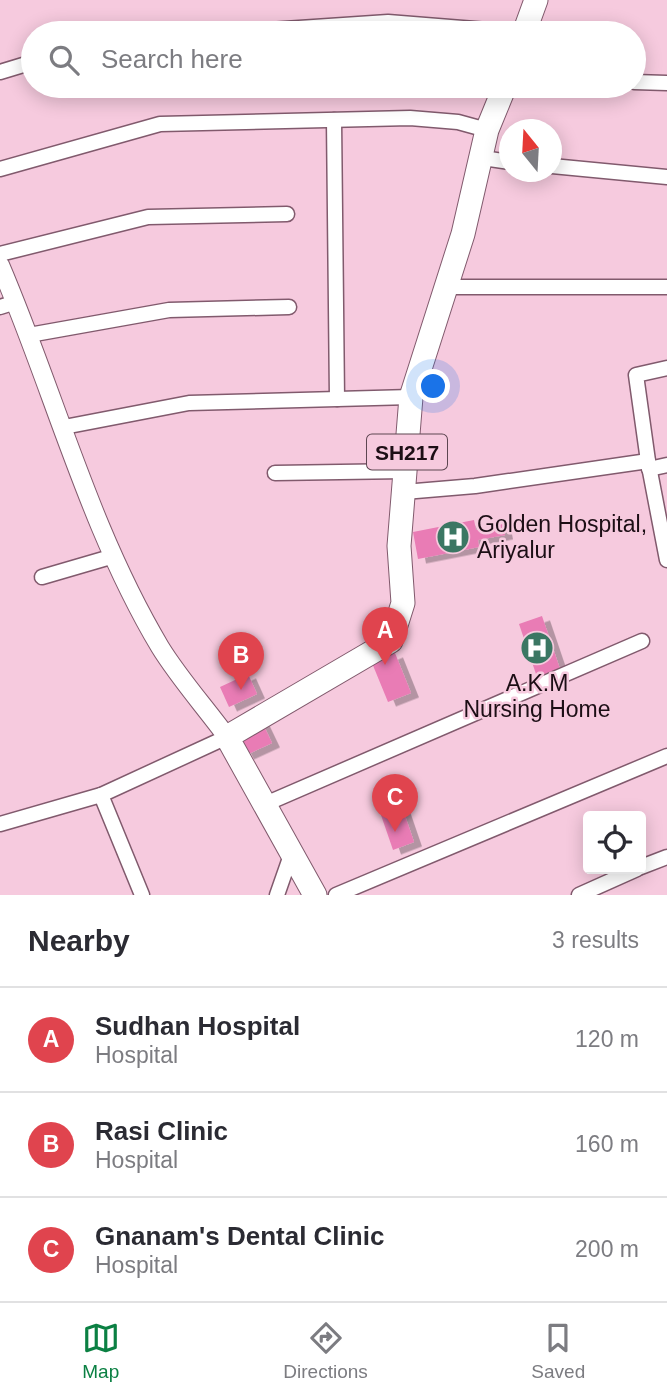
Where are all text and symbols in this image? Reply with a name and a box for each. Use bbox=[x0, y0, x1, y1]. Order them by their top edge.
search box bbox=[21, 21, 646, 98]
icon: search bbox=[45, 41, 83, 79]
text: Search here bbox=[101, 44, 243, 74]
north arrow bbox=[499, 119, 562, 182]
your location bbox=[416, 369, 450, 403]
road number: SH217 bbox=[367, 434, 447, 470]
place label: Golden Hospital, Ariyalur bbox=[477, 511, 647, 563]
hospital icon: Golden Hospital, Ariyalur bbox=[434, 518, 472, 556]
pin: A bbox=[362, 607, 408, 665]
hospital icon: A.K.M Nursing Home bbox=[518, 629, 556, 667]
pin: B bbox=[218, 632, 264, 690]
place label: A.K.M Nursing Home bbox=[464, 670, 611, 722]
pin: C bbox=[372, 774, 418, 832]
map controls bbox=[583, 811, 646, 874]
button: locate bbox=[583, 811, 646, 874]
text: Nearby bbox=[28, 924, 130, 957]
text: 3 results bbox=[552, 927, 639, 953]
text: Sudhan Hospital bbox=[95, 1011, 300, 1041]
text: A bbox=[43, 1026, 59, 1052]
text: 120 m bbox=[575, 1026, 639, 1052]
text: Hospital bbox=[95, 1042, 178, 1068]
text: Rasi Clinic bbox=[95, 1116, 228, 1146]
text: B bbox=[43, 1131, 59, 1157]
text: 160 m bbox=[575, 1131, 639, 1157]
text: Hospital bbox=[95, 1147, 178, 1173]
text: Gnanam's Dental Clinic bbox=[95, 1221, 384, 1251]
text: C bbox=[43, 1236, 59, 1262]
text: 200 m bbox=[575, 1236, 639, 1262]
text: Hospital bbox=[95, 1252, 178, 1278]
tab: Map bbox=[82, 1319, 120, 1383]
tab: Directions bbox=[283, 1319, 368, 1383]
tab: Saved bbox=[531, 1319, 585, 1383]

